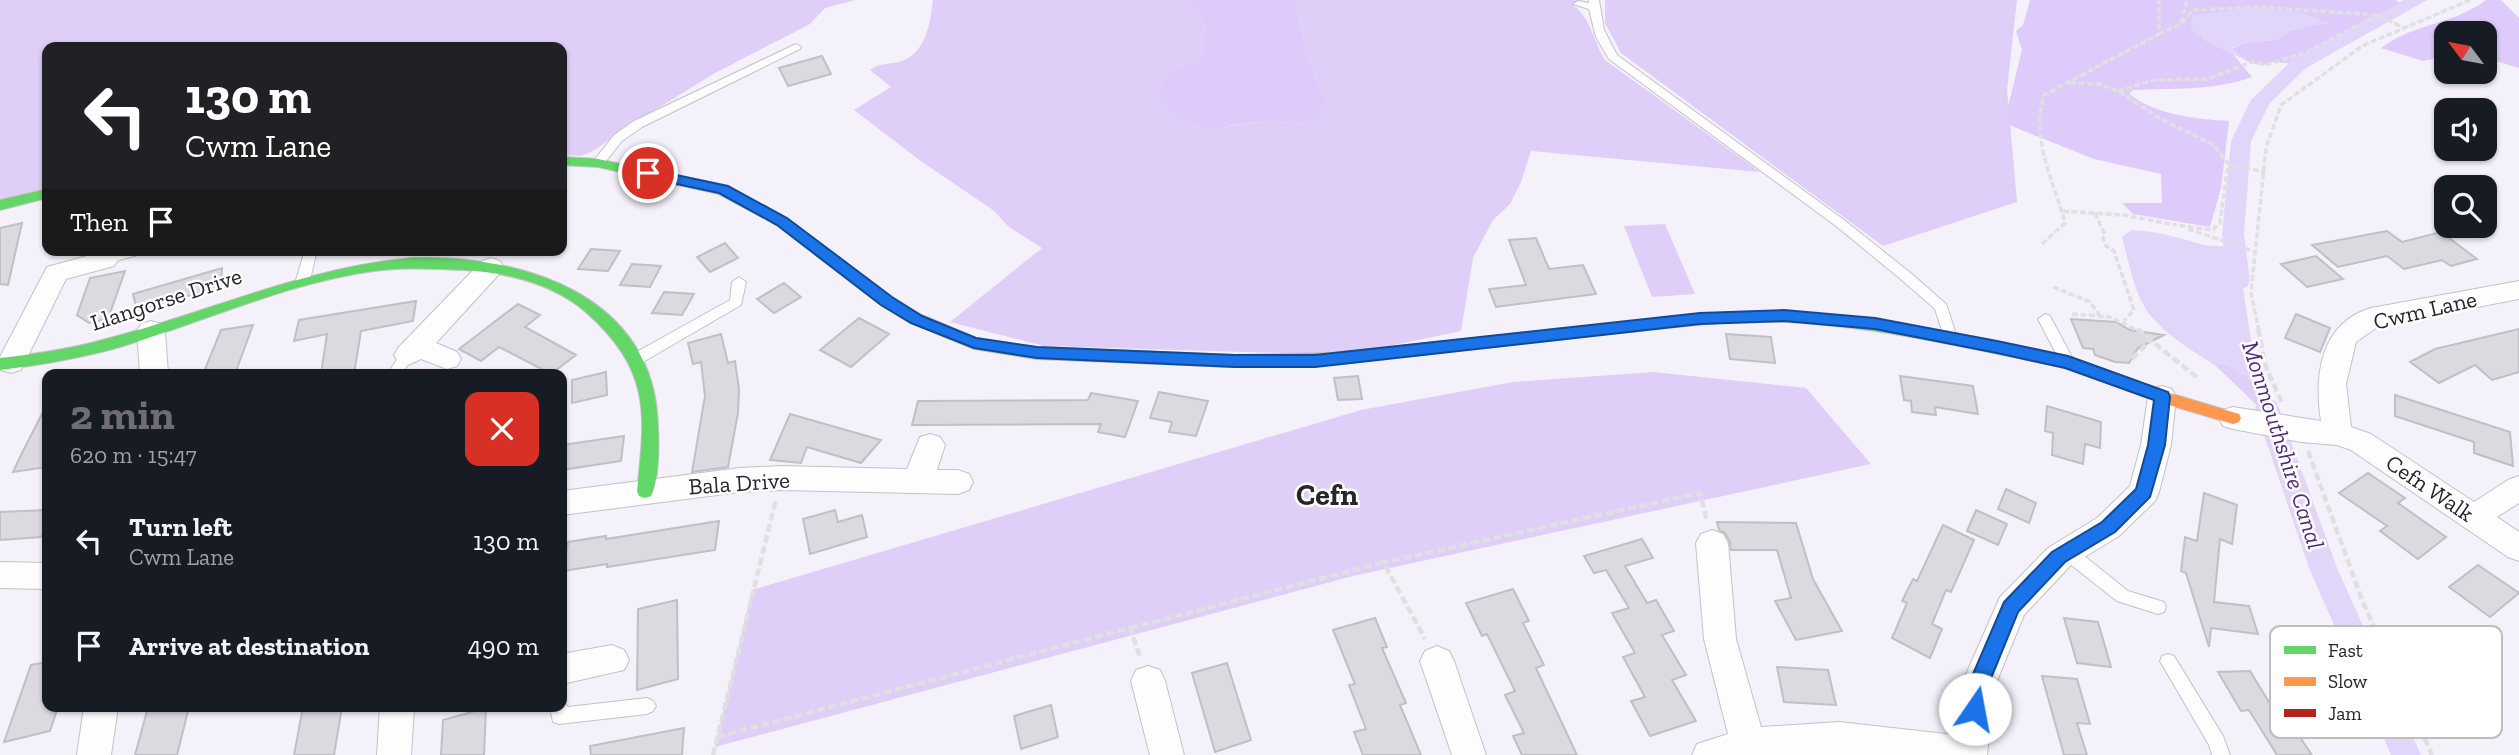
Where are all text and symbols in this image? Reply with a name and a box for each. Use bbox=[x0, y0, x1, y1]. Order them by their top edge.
north arrow bbox=[2434, 21, 2497, 84]
map controls bbox=[2434, 21, 2497, 238]
text: 130 m bbox=[185, 67, 311, 126]
icon: left bbox=[70, 70, 161, 161]
button: sound bbox=[2434, 98, 2497, 161]
text: Cwm Lane bbox=[185, 127, 331, 165]
pin bbox=[618, 143, 678, 203]
icon: arrive bbox=[629, 154, 667, 192]
button: search bbox=[2434, 175, 2497, 238]
icon: arrive bbox=[142, 203, 180, 241]
text: Then bbox=[70, 206, 128, 238]
street label: Llangorse Drive bbox=[87, 261, 245, 337]
street label: Cwm Lane bbox=[2371, 285, 2479, 335]
water label: Monmouthshire Canal bbox=[2236, 337, 2331, 553]
text: 2 min bbox=[70, 389, 175, 440]
button: close bbox=[465, 392, 539, 466]
text: 620 m · 15:47 bbox=[70, 441, 197, 469]
street label: Cefn Walk bbox=[2381, 448, 2479, 528]
street label: Bala Drive bbox=[687, 465, 791, 501]
district label: Cefn bbox=[1296, 477, 1358, 513]
text: Turn left bbox=[129, 511, 232, 543]
icon: left bbox=[70, 522, 108, 560]
text: 130 m bbox=[473, 525, 539, 557]
text: Cwm Lane bbox=[129, 543, 234, 571]
legend bbox=[2270, 626, 2502, 738]
icon: arrive bbox=[70, 627, 108, 665]
text: Arrive at destination bbox=[129, 630, 369, 662]
text: 490 m bbox=[468, 630, 539, 662]
text: Fast bbox=[2328, 639, 2363, 662]
text: Slow bbox=[2328, 670, 2368, 693]
position arrow bbox=[1938, 672, 2012, 746]
text: Jam bbox=[2328, 702, 2362, 725]

